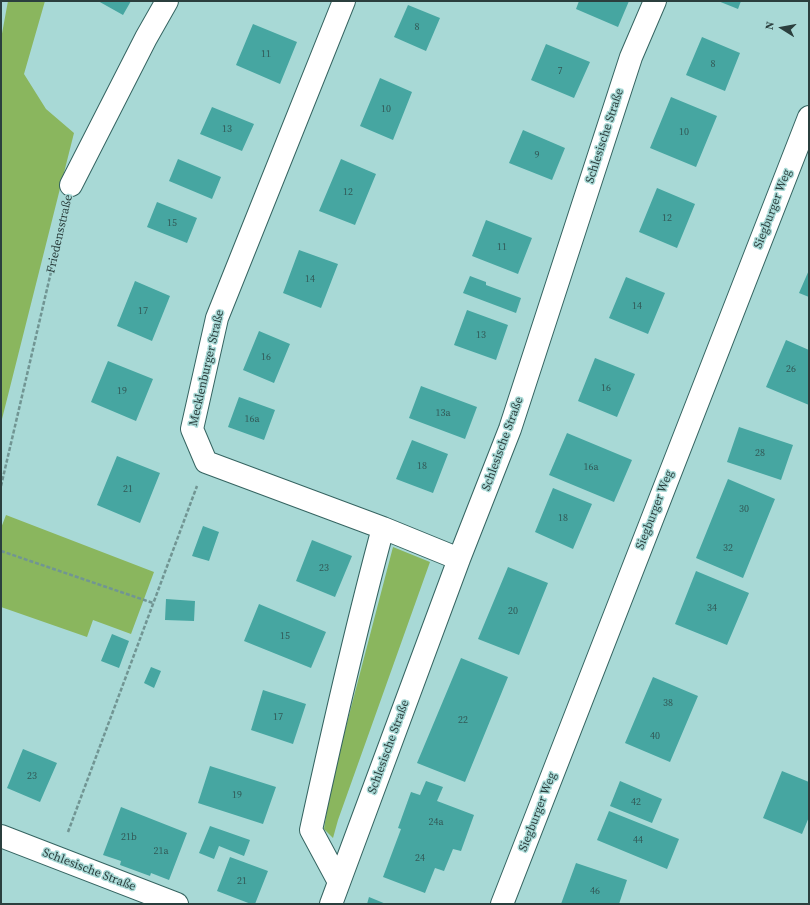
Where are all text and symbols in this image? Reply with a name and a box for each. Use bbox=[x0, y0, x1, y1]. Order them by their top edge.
north arrow bbox=[762, 8, 802, 48]
text: N bbox=[762, 20, 778, 31]
house number: 8 bbox=[415, 21, 419, 33]
house number: 11 bbox=[261, 48, 271, 60]
house number: 8 bbox=[711, 58, 715, 70]
house number: 7 bbox=[558, 65, 562, 77]
street label: Schlesische Straße bbox=[583, 87, 627, 185]
house number: 10 bbox=[381, 103, 391, 115]
house number: 13 bbox=[222, 123, 232, 135]
house number: 10 bbox=[679, 126, 689, 138]
house number: 9 bbox=[535, 149, 539, 161]
street label: Siegburger Weg bbox=[751, 167, 795, 251]
house number: 12 bbox=[343, 186, 353, 198]
street label: Friedensstraße bbox=[44, 193, 76, 275]
house number: 12 bbox=[662, 212, 672, 224]
house number: 15 bbox=[167, 217, 177, 229]
house number: 11 bbox=[497, 241, 507, 253]
house number: 14 bbox=[305, 273, 315, 285]
house number: 14 bbox=[632, 300, 642, 312]
house number: 17 bbox=[138, 305, 148, 317]
street label: Mecklenburger Straße bbox=[187, 308, 227, 428]
house number: 13 bbox=[476, 329, 486, 341]
house number: 16 bbox=[261, 351, 271, 363]
house number: 26 bbox=[786, 363, 796, 375]
house number: 16 bbox=[601, 382, 611, 394]
house number: 19 bbox=[117, 385, 127, 397]
street label: Schlesische Straße bbox=[479, 395, 527, 493]
house number: 13a bbox=[435, 407, 451, 419]
house number: 16a bbox=[244, 413, 260, 425]
house number: 28 bbox=[755, 447, 765, 459]
house number: 18 bbox=[417, 460, 427, 472]
house number: 16a bbox=[583, 461, 599, 473]
street label: Siegburger Weg bbox=[633, 468, 677, 552]
house number: 21 bbox=[123, 483, 133, 495]
house number: 30 bbox=[739, 503, 749, 515]
house number: 18 bbox=[558, 512, 568, 524]
house number: 32 bbox=[723, 542, 733, 554]
house number: 23 bbox=[319, 562, 329, 574]
house number: 34 bbox=[707, 602, 717, 614]
house number: 20 bbox=[508, 605, 518, 617]
house number: 15 bbox=[280, 630, 290, 642]
house number: 38 bbox=[663, 697, 673, 709]
street label: Schlesische Straße bbox=[365, 698, 413, 796]
house number: 17 bbox=[273, 711, 283, 723]
house number: 22 bbox=[458, 714, 468, 726]
house number: 40 bbox=[650, 730, 660, 742]
house number: 23 bbox=[27, 770, 37, 782]
street label: Siegburger Weg bbox=[516, 770, 560, 854]
house number: 19 bbox=[232, 789, 242, 801]
house number: 42 bbox=[631, 796, 641, 808]
house number: 24a bbox=[428, 816, 444, 828]
house number: 21b bbox=[121, 831, 137, 843]
house number: 44 bbox=[633, 834, 643, 846]
house number: 21a bbox=[153, 845, 169, 857]
street label: Schlesische Straße bbox=[40, 846, 138, 894]
house number: 24 bbox=[415, 852, 425, 864]
house number: 21 bbox=[237, 875, 247, 887]
house number: 46 bbox=[590, 885, 600, 897]

